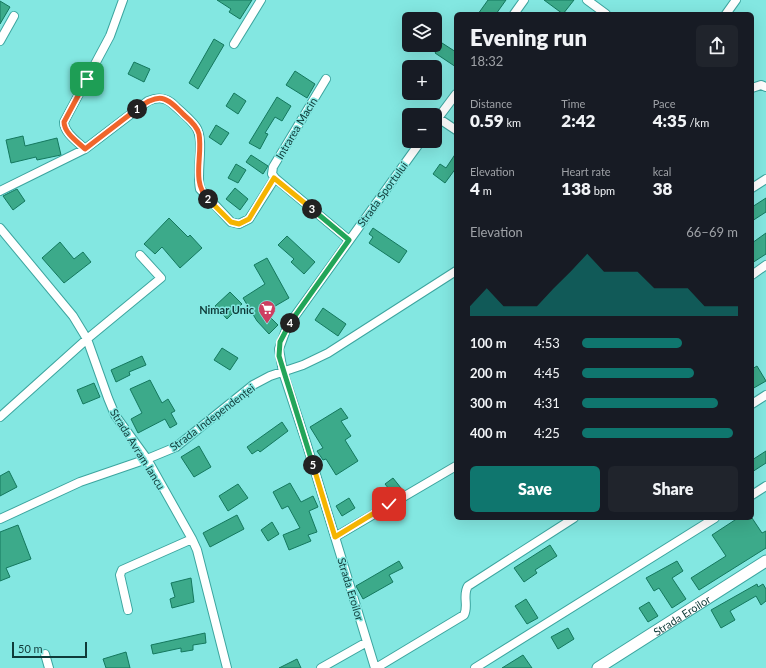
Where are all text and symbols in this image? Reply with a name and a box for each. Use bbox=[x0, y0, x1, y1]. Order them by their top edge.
map controls bbox=[402, 12, 442, 148]
button: layers bbox=[402, 12, 442, 52]
text: Evening run bbox=[470, 24, 587, 51]
button: share bbox=[696, 25, 738, 67]
text: 18:32 bbox=[470, 53, 503, 69]
button: + bbox=[402, 60, 442, 100]
pin bbox=[70, 62, 104, 96]
icon: arrive bbox=[76, 68, 98, 90]
street label: Intrarea Macin bbox=[272, 95, 320, 161]
text: Distance bbox=[470, 97, 512, 110]
text: Time bbox=[561, 97, 585, 110]
text: Pace bbox=[653, 97, 676, 110]
pin: 1 bbox=[127, 99, 147, 119]
text: 1 bbox=[134, 102, 140, 115]
button: − bbox=[402, 108, 442, 148]
text: 0.59 bbox=[470, 110, 504, 131]
text: 2:42 bbox=[561, 110, 595, 131]
text: 4:35 bbox=[653, 110, 687, 131]
text: km bbox=[504, 116, 521, 129]
text: /km bbox=[687, 116, 709, 129]
street label: Strada Sportului bbox=[354, 159, 410, 229]
text: Elevation bbox=[470, 165, 515, 178]
text: Heart rate bbox=[561, 165, 611, 178]
text: kcal bbox=[653, 165, 671, 178]
text: 4 bbox=[470, 178, 480, 199]
text: 138 bbox=[561, 178, 591, 199]
text: 38 bbox=[653, 178, 672, 199]
text: m bbox=[480, 184, 492, 197]
text: bpm bbox=[591, 184, 615, 197]
pin: 2 bbox=[198, 189, 218, 209]
text: 2 bbox=[205, 192, 211, 205]
pin: 3 bbox=[302, 199, 322, 219]
text: 3 bbox=[309, 202, 315, 215]
text: Elevation bbox=[470, 224, 523, 240]
text: 66–69 m bbox=[686, 224, 738, 240]
supermarket icon: Nimar Unic bbox=[257, 299, 277, 324]
place label: Nimar Unic bbox=[199, 303, 255, 316]
pin: 4 bbox=[280, 313, 300, 333]
text: 4 bbox=[287, 316, 293, 329]
text: 100 m bbox=[470, 335, 507, 351]
text: 4:53 bbox=[534, 335, 560, 351]
text: 200 m bbox=[470, 365, 507, 381]
text: 4:45 bbox=[534, 365, 560, 381]
street label: Strada Independenței bbox=[167, 381, 257, 453]
text: 300 m bbox=[470, 395, 507, 411]
text: 4:31 bbox=[534, 395, 560, 411]
street label: Strada Avram Iancu bbox=[108, 406, 168, 492]
text: 400 m bbox=[470, 425, 507, 441]
text: 4:25 bbox=[534, 425, 560, 441]
pin: 5 bbox=[303, 455, 323, 475]
text: 5 bbox=[310, 458, 316, 471]
button: Save bbox=[470, 466, 600, 512]
button: Share bbox=[608, 466, 738, 512]
pin bbox=[372, 487, 406, 521]
icon: check bbox=[378, 493, 400, 515]
street label: Strada Eroilor bbox=[335, 556, 367, 622]
street label: Strada Eroilor bbox=[650, 592, 713, 638]
scale bar bbox=[12, 640, 87, 659]
text: 50 m bbox=[18, 642, 43, 655]

